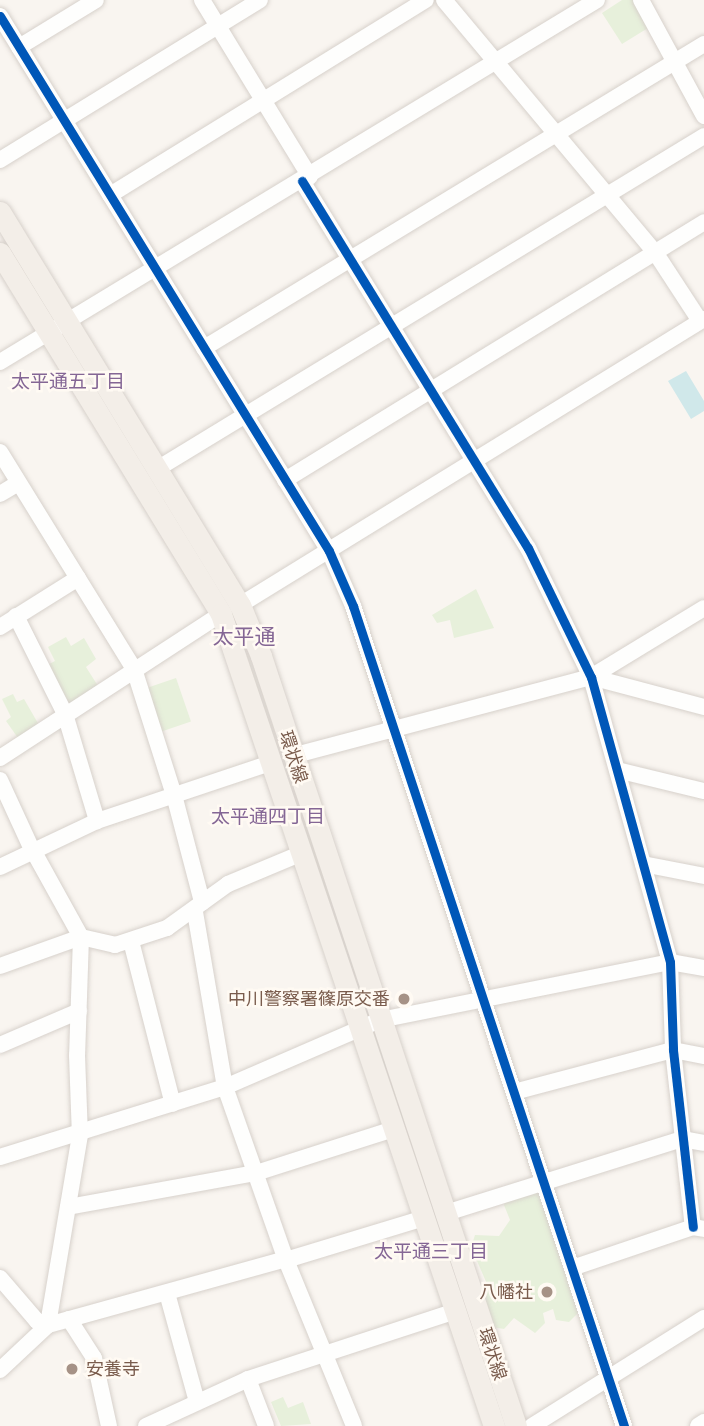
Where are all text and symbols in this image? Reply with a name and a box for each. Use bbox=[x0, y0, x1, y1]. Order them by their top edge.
district label: 太平通五丁目 bbox=[11, 372, 125, 394]
district label: 太平通 bbox=[213, 624, 275, 650]
street label: 環状線 bbox=[274, 728, 312, 786]
district label: 太平通四丁目 bbox=[211, 807, 325, 829]
place label: 中川警察署篠原交番 bbox=[228, 988, 390, 1010]
marker: 中川警察署篠原交番 bbox=[396, 991, 412, 1007]
district label: 太平通三丁目 bbox=[374, 1242, 488, 1264]
place label: 八幡社 bbox=[479, 1281, 533, 1303]
marker: 八幡社 bbox=[539, 1284, 555, 1300]
street label: 環状線 bbox=[473, 1325, 511, 1383]
place label: 安養寺 bbox=[86, 1358, 140, 1380]
marker: 安養寺 bbox=[64, 1361, 80, 1377]

